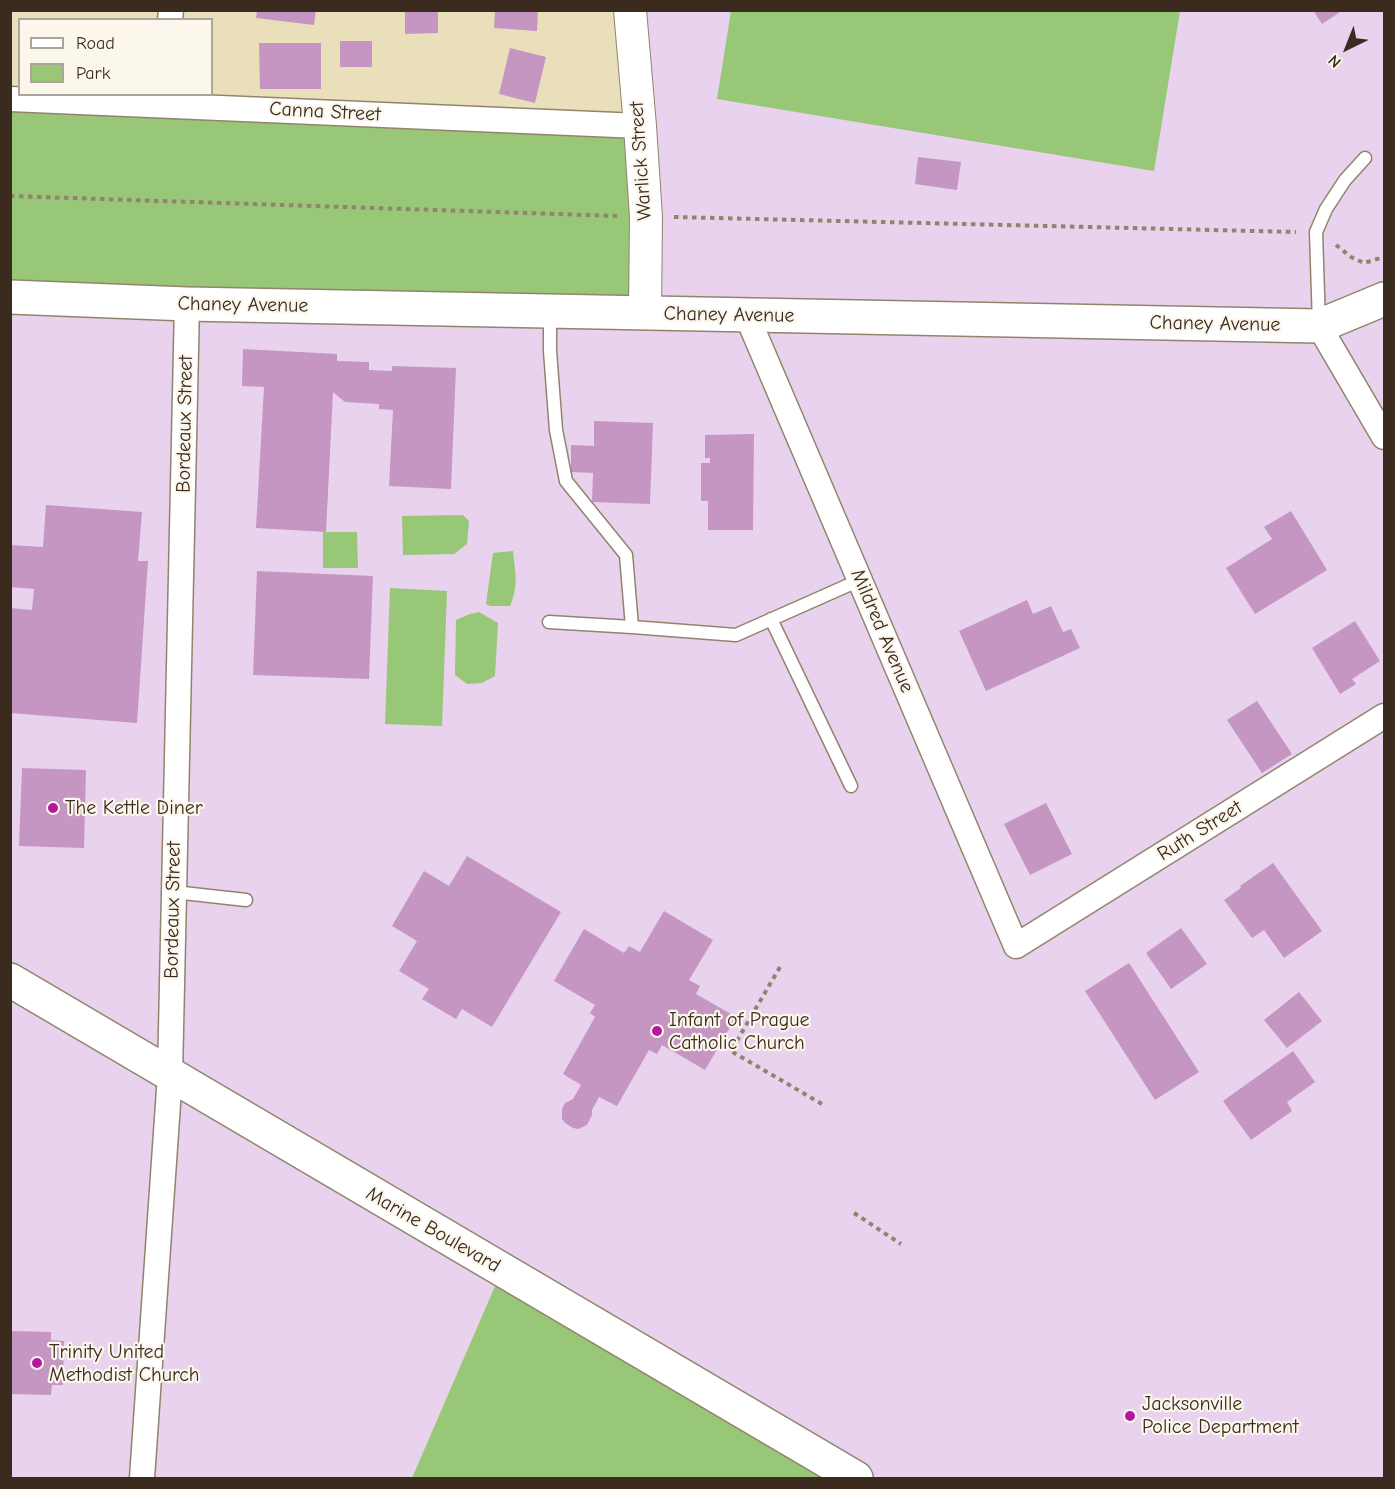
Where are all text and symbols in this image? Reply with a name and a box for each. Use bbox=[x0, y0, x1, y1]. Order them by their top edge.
legend bbox=[18, 18, 213, 96]
north arrow bbox=[1317, 18, 1377, 78]
text: Road bbox=[76, 33, 115, 54]
text: N bbox=[1325, 51, 1345, 71]
text: Park bbox=[76, 63, 110, 84]
street label: Canna Street bbox=[269, 97, 381, 127]
street label: Warlick Street bbox=[625, 101, 657, 221]
street label: Chaney Avenue bbox=[177, 292, 309, 318]
street label: Chaney Avenue bbox=[663, 302, 795, 328]
street label: Chaney Avenue bbox=[1149, 311, 1281, 337]
street label: Bordeaux Street bbox=[172, 355, 198, 493]
street label: Mildred Avenue bbox=[845, 566, 919, 696]
place label: The Kettle Diner bbox=[65, 796, 203, 820]
street label: Ruth Street bbox=[1153, 796, 1247, 866]
marker: The Kettle Diner bbox=[46, 801, 60, 815]
street label: Bordeaux Street bbox=[160, 841, 186, 979]
place label: Infant of Prague Catholic Church bbox=[669, 1008, 810, 1055]
marker: Infant of Prague Catholic Church bbox=[650, 1024, 664, 1038]
street label: Marine Boulevard bbox=[362, 1182, 504, 1278]
place label: Trinity United Methodist Church bbox=[49, 1340, 200, 1387]
marker: Trinity United Methodist Church bbox=[30, 1356, 44, 1370]
place label: Jacksonville Police Department bbox=[1142, 1392, 1299, 1439]
marker: Jacksonville Police Department bbox=[1123, 1409, 1137, 1423]

